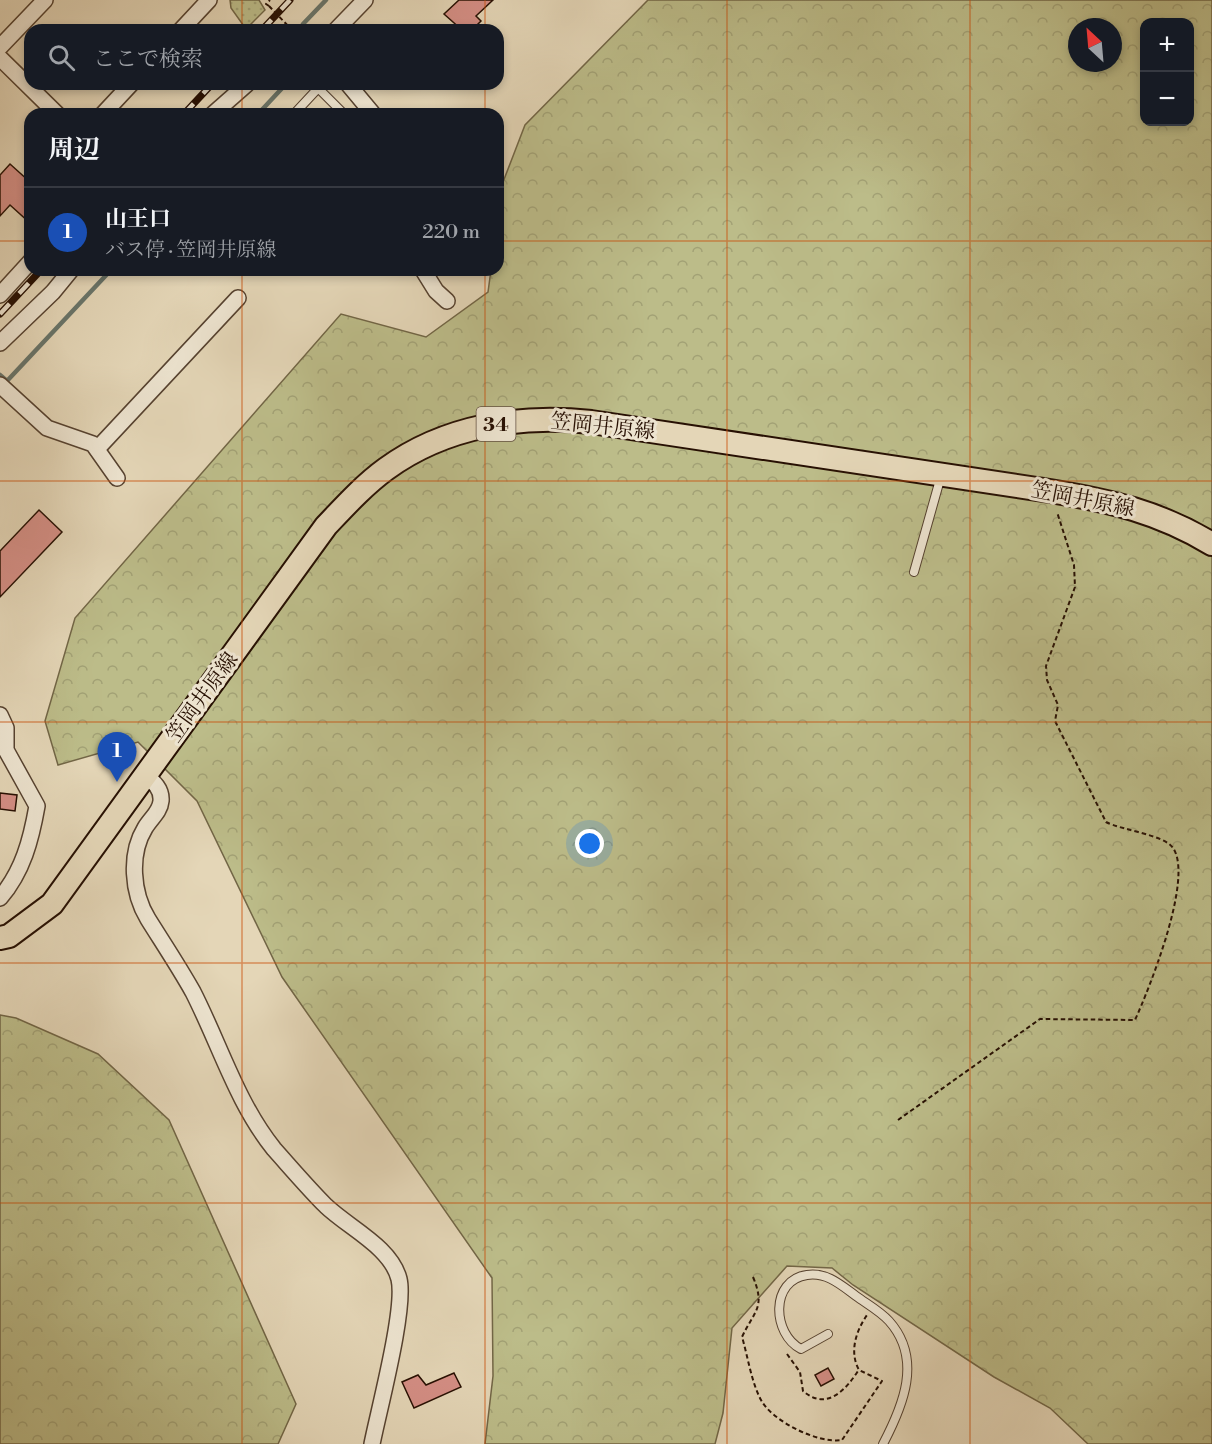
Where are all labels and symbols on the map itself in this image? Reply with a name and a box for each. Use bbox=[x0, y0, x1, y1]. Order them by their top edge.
north arrow bbox=[1068, 18, 1122, 72]
road number: 34 bbox=[476, 407, 516, 441]
street label: 笠岡井原線 bbox=[549, 409, 656, 445]
street label: 笠岡井原線 bbox=[1029, 477, 1137, 523]
street label: 笠岡井原線 bbox=[161, 647, 244, 748]
pin: 1 bbox=[98, 732, 136, 782]
your location bbox=[575, 829, 604, 858]

